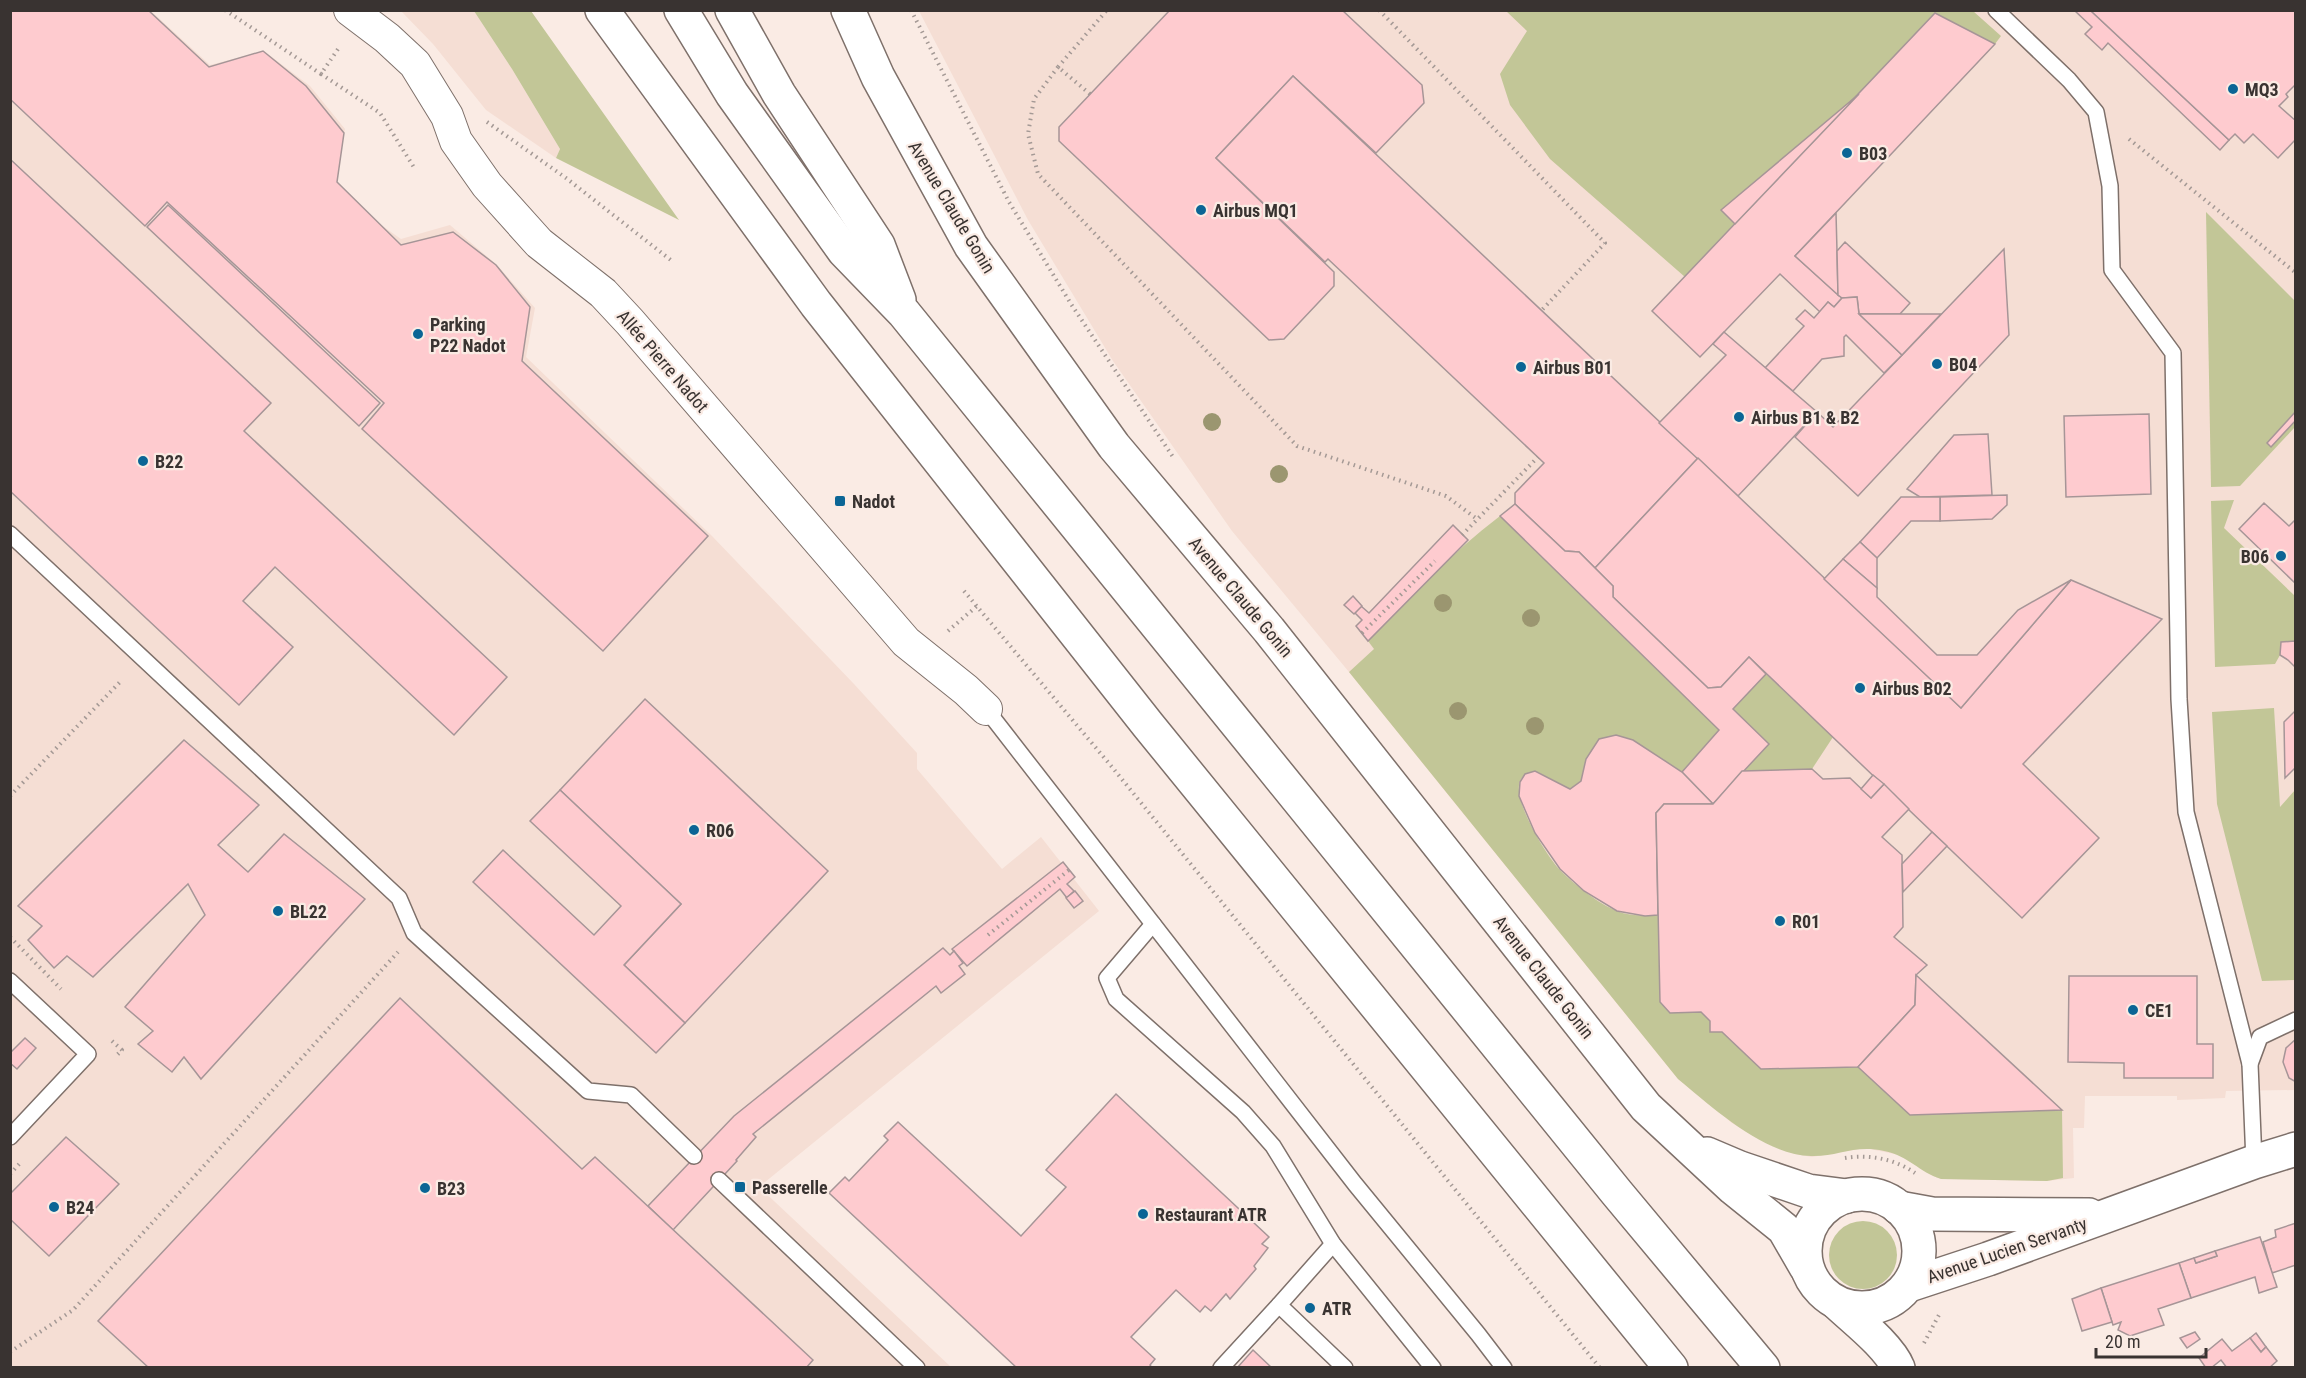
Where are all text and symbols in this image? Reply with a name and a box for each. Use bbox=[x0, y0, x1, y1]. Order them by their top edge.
place label: MQ3 bbox=[2245, 79, 2279, 100]
marker: MQ3 bbox=[2226, 82, 2240, 96]
street label: Avenue Claude Gonin bbox=[904, 137, 1000, 277]
place label: B03 bbox=[1859, 143, 1887, 164]
marker: B03 bbox=[1840, 146, 1854, 160]
place label: Airbus MQ1 bbox=[1213, 200, 1298, 221]
marker: Airbus MQ1 bbox=[1194, 203, 1208, 217]
street label: Allée Pierre Nadot bbox=[613, 306, 713, 416]
place label: Parking P22 Nadot bbox=[430, 314, 506, 356]
marker: Parking P22 Nadot bbox=[411, 327, 425, 341]
place label: B04 bbox=[1949, 354, 1977, 375]
place label: Airbus B01 bbox=[1533, 357, 1613, 378]
marker: B04 bbox=[1930, 357, 1944, 371]
marker: Airbus B01 bbox=[1514, 360, 1528, 374]
place label: Airbus B1 & B2 bbox=[1751, 407, 1859, 428]
marker: Airbus B1 & B2 bbox=[1732, 410, 1746, 424]
place label: B22 bbox=[155, 451, 183, 472]
marker: B22 bbox=[136, 454, 150, 468]
place label: Nadot bbox=[852, 491, 895, 512]
marker: Nadot bbox=[833, 494, 847, 508]
street label: Avenue Claude Gonin bbox=[1185, 533, 1297, 661]
place label: B06 bbox=[2241, 546, 2269, 567]
marker: B06 bbox=[2274, 549, 2288, 563]
place label: Airbus B02 bbox=[1872, 678, 1952, 699]
marker: Airbus B02 bbox=[1853, 681, 1867, 695]
place label: R06 bbox=[706, 820, 734, 841]
marker: R06 bbox=[687, 823, 701, 837]
place label: BL22 bbox=[290, 901, 327, 922]
marker: BL22 bbox=[271, 904, 285, 918]
street label: Avenue Claude Gonin bbox=[1489, 911, 1599, 1043]
place label: R01 bbox=[1792, 911, 1820, 932]
marker: R01 bbox=[1773, 914, 1787, 928]
place label: CE1 bbox=[2145, 1000, 2173, 1021]
marker: CE1 bbox=[2126, 1003, 2140, 1017]
place label: Passerelle bbox=[752, 1177, 828, 1198]
place label: B23 bbox=[437, 1178, 465, 1199]
marker: Passerelle bbox=[733, 1180, 747, 1194]
marker: B23 bbox=[418, 1181, 432, 1195]
place label: B24 bbox=[66, 1197, 94, 1218]
marker: B24 bbox=[47, 1200, 61, 1214]
place label: Restaurant ATR bbox=[1155, 1204, 1267, 1225]
marker: Restaurant ATR bbox=[1136, 1207, 1150, 1221]
street label: Avenue Lucien Servanty bbox=[1924, 1213, 2090, 1287]
place label: ATR bbox=[1322, 1298, 1351, 1319]
marker: ATR bbox=[1303, 1301, 1317, 1315]
scale bar bbox=[2096, 1321, 2206, 1359]
text: 20 m bbox=[2105, 1331, 2140, 1352]

